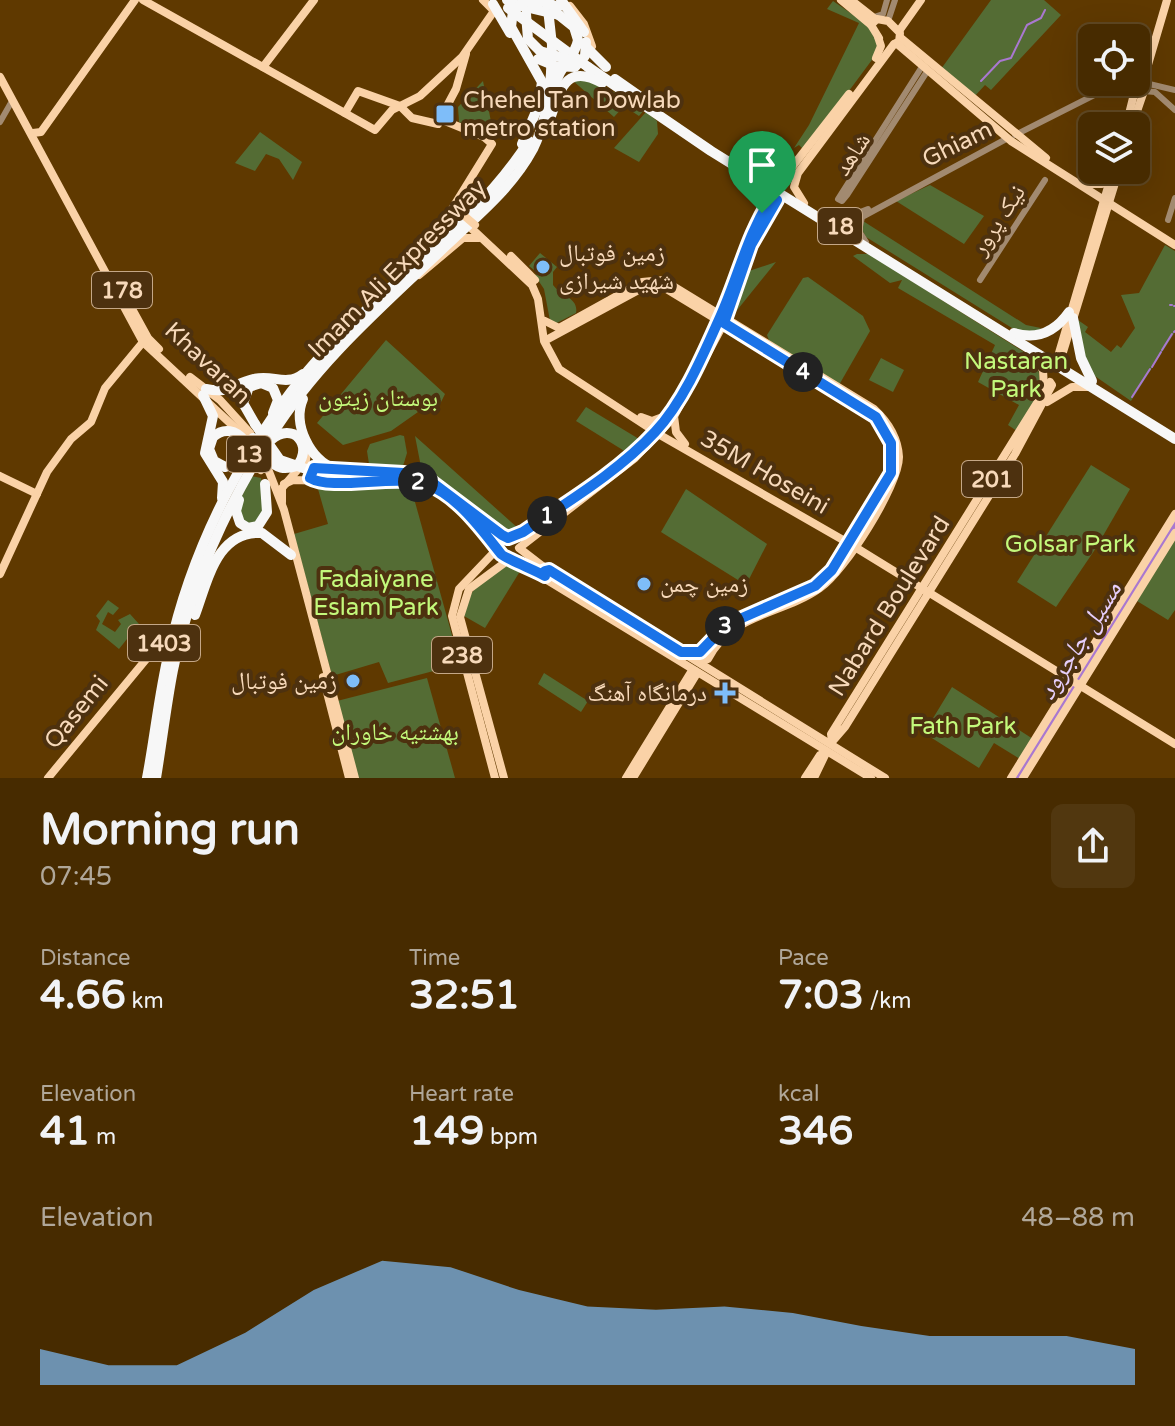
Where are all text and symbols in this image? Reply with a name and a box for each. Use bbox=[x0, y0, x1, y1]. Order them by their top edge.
map controls bbox=[1078, 24, 1150, 184]
button: locate bbox=[1078, 24, 1150, 96]
place label: Chehel Tan Dowlab metro station bbox=[463, 86, 681, 143]
marker: Chehel Tan Dowlab metro station bbox=[434, 103, 456, 125]
button: layers bbox=[1078, 112, 1150, 184]
street label: Ghiam bbox=[917, 115, 997, 174]
street label: شاهد bbox=[828, 127, 877, 181]
pin bbox=[728, 131, 796, 213]
icon: arrive bbox=[740, 143, 784, 187]
street label: Imam Ali Expressway bbox=[302, 173, 493, 364]
street label: نیک پرور bbox=[964, 179, 1032, 262]
road number: 18 bbox=[818, 208, 862, 244]
place label: زمین فوتبال شهید شیرازی bbox=[559, 239, 674, 296]
marker: زمین فوتبال شهید شیرازی bbox=[534, 258, 552, 276]
road number: 178 bbox=[92, 272, 152, 308]
street label: Khavaran bbox=[159, 316, 257, 411]
park label: Nastaran Park bbox=[964, 347, 1068, 404]
pin: 4 bbox=[783, 352, 823, 392]
text: 4 bbox=[796, 359, 810, 385]
park label: بوستان زیتون bbox=[318, 384, 438, 413]
street label: 35M Hoseini bbox=[695, 424, 834, 521]
road number: 13 bbox=[227, 436, 271, 472]
road number: 201 bbox=[962, 461, 1022, 497]
pin: 2 bbox=[398, 462, 438, 502]
text: 2 bbox=[411, 469, 425, 495]
pin: 1 bbox=[527, 496, 567, 536]
text: 1 bbox=[540, 503, 554, 529]
street label: Nabard Boulevard bbox=[822, 511, 957, 702]
park label: Golsar Park bbox=[1005, 530, 1135, 559]
park label: Fadaiyane Eslam Park bbox=[313, 565, 439, 622]
place label: زمین چمن bbox=[660, 570, 748, 599]
marker: زمین چمن bbox=[635, 575, 653, 593]
water label: مسیل جاجرود bbox=[1031, 575, 1128, 705]
pin: 3 bbox=[705, 606, 745, 646]
text: 3 bbox=[718, 613, 732, 639]
road number: 1403 bbox=[128, 625, 200, 661]
road number: 238 bbox=[432, 637, 492, 673]
place label: زمین فوتبال bbox=[231, 667, 337, 696]
street label: Qasemi bbox=[38, 670, 115, 755]
marker: زمین فوتبال bbox=[344, 672, 362, 690]
place label: درمانگاه آهنگ bbox=[588, 679, 707, 708]
marker: درمانگاه آهنگ bbox=[714, 682, 736, 704]
park label: Fath Park bbox=[909, 712, 1017, 741]
park label: بهشتیه خاوران bbox=[331, 718, 459, 747]
text: Morning run bbox=[40, 804, 300, 857]
button: share bbox=[1051, 804, 1135, 888]
text: 07:45 bbox=[40, 861, 112, 892]
text: Distance bbox=[40, 945, 131, 971]
text: Time bbox=[409, 945, 460, 971]
text: Pace bbox=[778, 945, 829, 971]
text: 4.66 bbox=[40, 971, 126, 1019]
text: 32:51 bbox=[409, 971, 520, 1019]
text: 7:03 bbox=[778, 971, 864, 1019]
text: km bbox=[126, 988, 164, 1014]
text: /km bbox=[864, 988, 911, 1014]
text: Elevation bbox=[40, 1081, 136, 1107]
text: Heart rate bbox=[409, 1081, 514, 1107]
text: kcal bbox=[778, 1081, 819, 1107]
text: 41 bbox=[40, 1107, 90, 1155]
text: 149 bbox=[409, 1107, 484, 1155]
text: 346 bbox=[778, 1107, 853, 1155]
text: m bbox=[90, 1124, 116, 1150]
text: bpm bbox=[484, 1124, 538, 1150]
text: Elevation bbox=[40, 1202, 154, 1233]
text: 48–88 m bbox=[1021, 1202, 1135, 1233]

